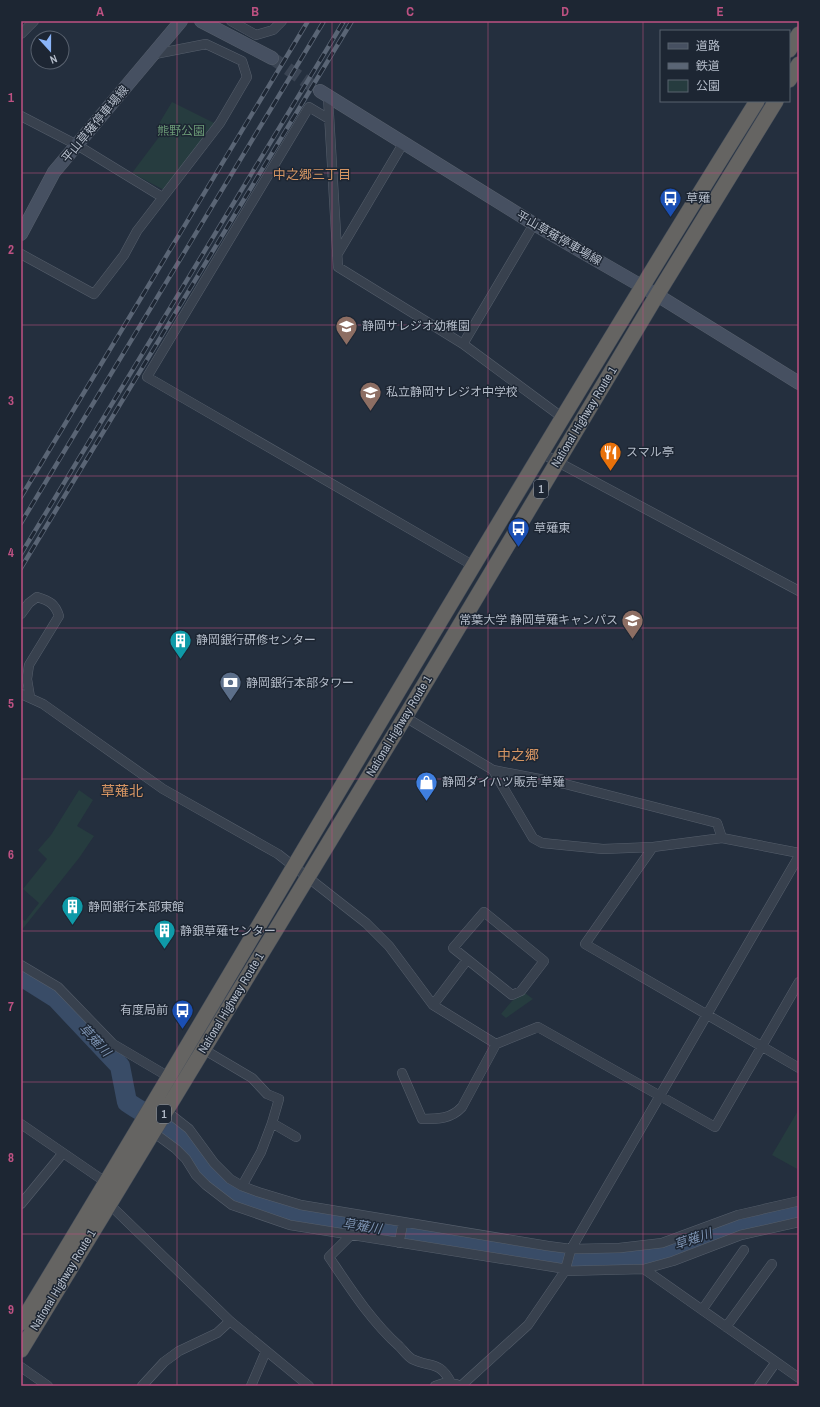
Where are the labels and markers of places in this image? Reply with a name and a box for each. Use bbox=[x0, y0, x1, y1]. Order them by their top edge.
bus stop icon: 草薙 bbox=[658, 185, 684, 218]
place label: 草薙 bbox=[686, 190, 710, 206]
school or university icon: 静岡サレジオ幼稚園 bbox=[333, 313, 359, 346]
place label: 静岡サレジオ幼稚園 bbox=[362, 318, 470, 334]
school or university icon: 私立静岡サレジオ中学校 bbox=[358, 379, 384, 412]
place label: 私立静岡サレジオ中学校 bbox=[386, 384, 518, 400]
restaurant icon: スマル亭 bbox=[597, 439, 623, 472]
place label: スマル亭 bbox=[626, 444, 674, 460]
bus stop icon: 草薙東 bbox=[506, 515, 532, 548]
place label: 草薙東 bbox=[534, 520, 570, 536]
school or university icon: 常葉大学 静岡草薙キャンパス bbox=[620, 607, 646, 640]
place label: 常葉大学 静岡草薙キャンパス bbox=[459, 612, 618, 628]
building icon: 静岡銀行研修センター bbox=[167, 627, 193, 660]
place label: 静岡銀行研修センター bbox=[196, 632, 316, 648]
bank icon: 静岡銀行本部タワー bbox=[218, 670, 244, 703]
place label: 静岡銀行本部タワー bbox=[246, 675, 354, 691]
shop icon: 静岡ダイハツ販売 草薙 bbox=[414, 769, 440, 802]
place label: 静岡ダイハツ販売 草薙 bbox=[442, 774, 565, 790]
building icon: 静岡銀行本部東館 bbox=[60, 894, 86, 927]
place label: 静岡銀行本部東館 bbox=[88, 899, 184, 915]
building icon: 静銀草薙センター bbox=[151, 918, 177, 951]
place label: 静銀草薙センター bbox=[180, 923, 276, 939]
bus stop icon: 有度局前 bbox=[170, 997, 196, 1030]
place label: 有度局前 bbox=[120, 1002, 168, 1018]

